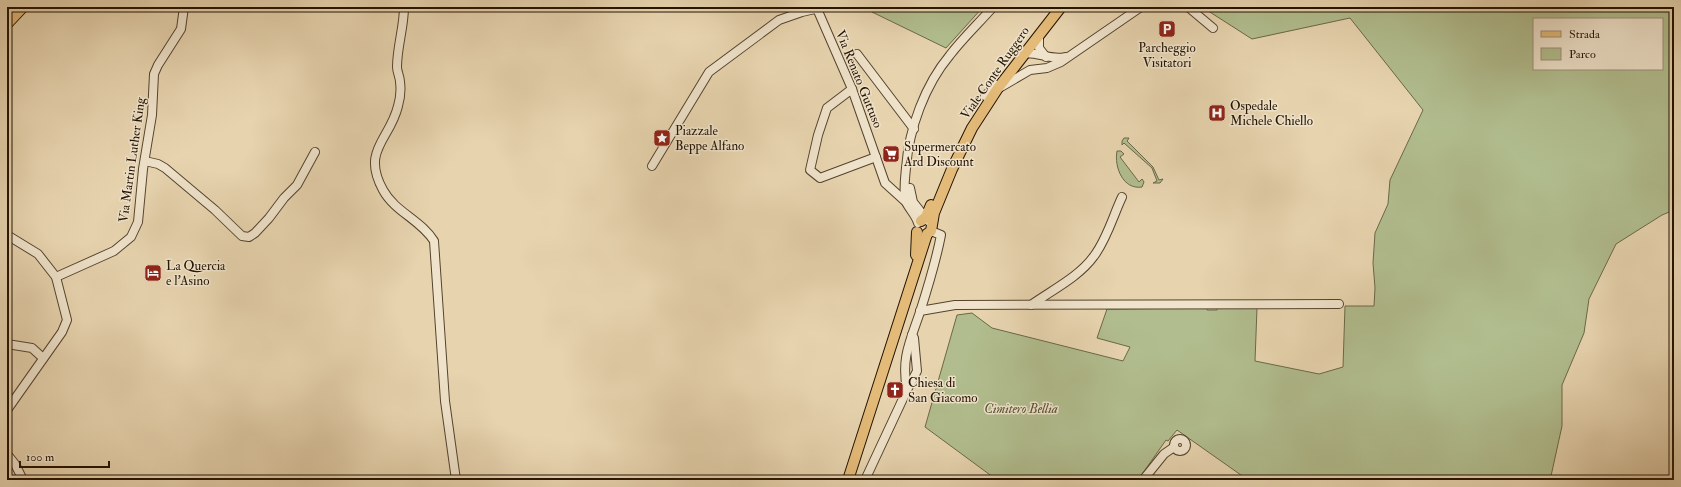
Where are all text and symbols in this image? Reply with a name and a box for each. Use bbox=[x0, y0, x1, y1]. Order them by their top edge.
legend bbox=[1533, 18, 1663, 70]
parking icon: Parcheggio Visitatori bbox=[1157, 19, 1177, 39]
street label: Viale Conte Ruggero bbox=[957, 24, 1033, 122]
text: Strada bbox=[1569, 27, 1601, 42]
street label: Via Renato Guttuso bbox=[832, 28, 886, 130]
place label: Parcheggio Visitatori bbox=[1138, 40, 1196, 71]
text: Parco bbox=[1569, 47, 1596, 62]
street label: Via Martin Luther King bbox=[115, 96, 149, 224]
place label: Ospedale Michele Chiello bbox=[1230, 98, 1313, 129]
hospital icon: Ospedale Michele Chiello bbox=[1207, 103, 1227, 123]
place label: Piazzale Beppe Alfano bbox=[675, 123, 744, 155]
place icon: Piazzale Beppe Alfano bbox=[652, 128, 672, 148]
place label: Supermercato Ard Discount bbox=[903, 139, 976, 170]
supermarket icon: Supermercato Ard Discount bbox=[881, 144, 901, 164]
place label: La Quercia e l'Asino bbox=[166, 258, 226, 289]
hotel icon: La Quercia e l'Asino bbox=[143, 263, 163, 283]
place label: Chiesa di San Giacomo bbox=[908, 375, 978, 406]
church icon: Chiesa di San Giacomo bbox=[885, 380, 905, 400]
park label: Cimitero Bellia bbox=[984, 401, 1058, 417]
scale bar bbox=[20, 443, 109, 469]
text: 100 m bbox=[26, 450, 55, 465]

